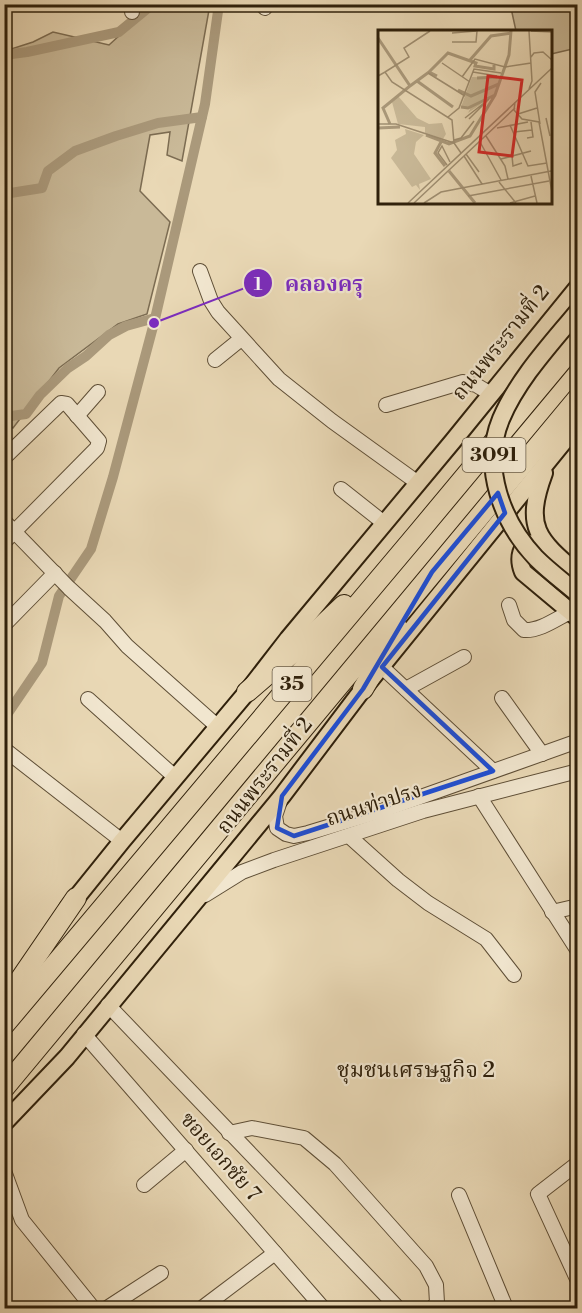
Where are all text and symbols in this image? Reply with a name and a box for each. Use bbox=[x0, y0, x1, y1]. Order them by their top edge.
inset map bbox=[378, 30, 552, 204]
callout: คลองครุ bbox=[243, 263, 375, 303]
text: คลองครุ bbox=[285, 271, 363, 298]
text: 1 bbox=[254, 273, 263, 296]
street label: ถนนพระรามที่ 2 bbox=[444, 278, 555, 406]
road number: 3091 bbox=[462, 438, 526, 472]
road number: 35 bbox=[272, 667, 312, 701]
street label: ถนนพระรามที่ 2 bbox=[208, 710, 319, 839]
street label: ถนนท่าปรง bbox=[323, 777, 425, 833]
district label: ชุมชนเศรษฐกิจ 2 bbox=[337, 1057, 495, 1084]
street label: ซอยเอกชัย 7 bbox=[174, 1107, 266, 1207]

